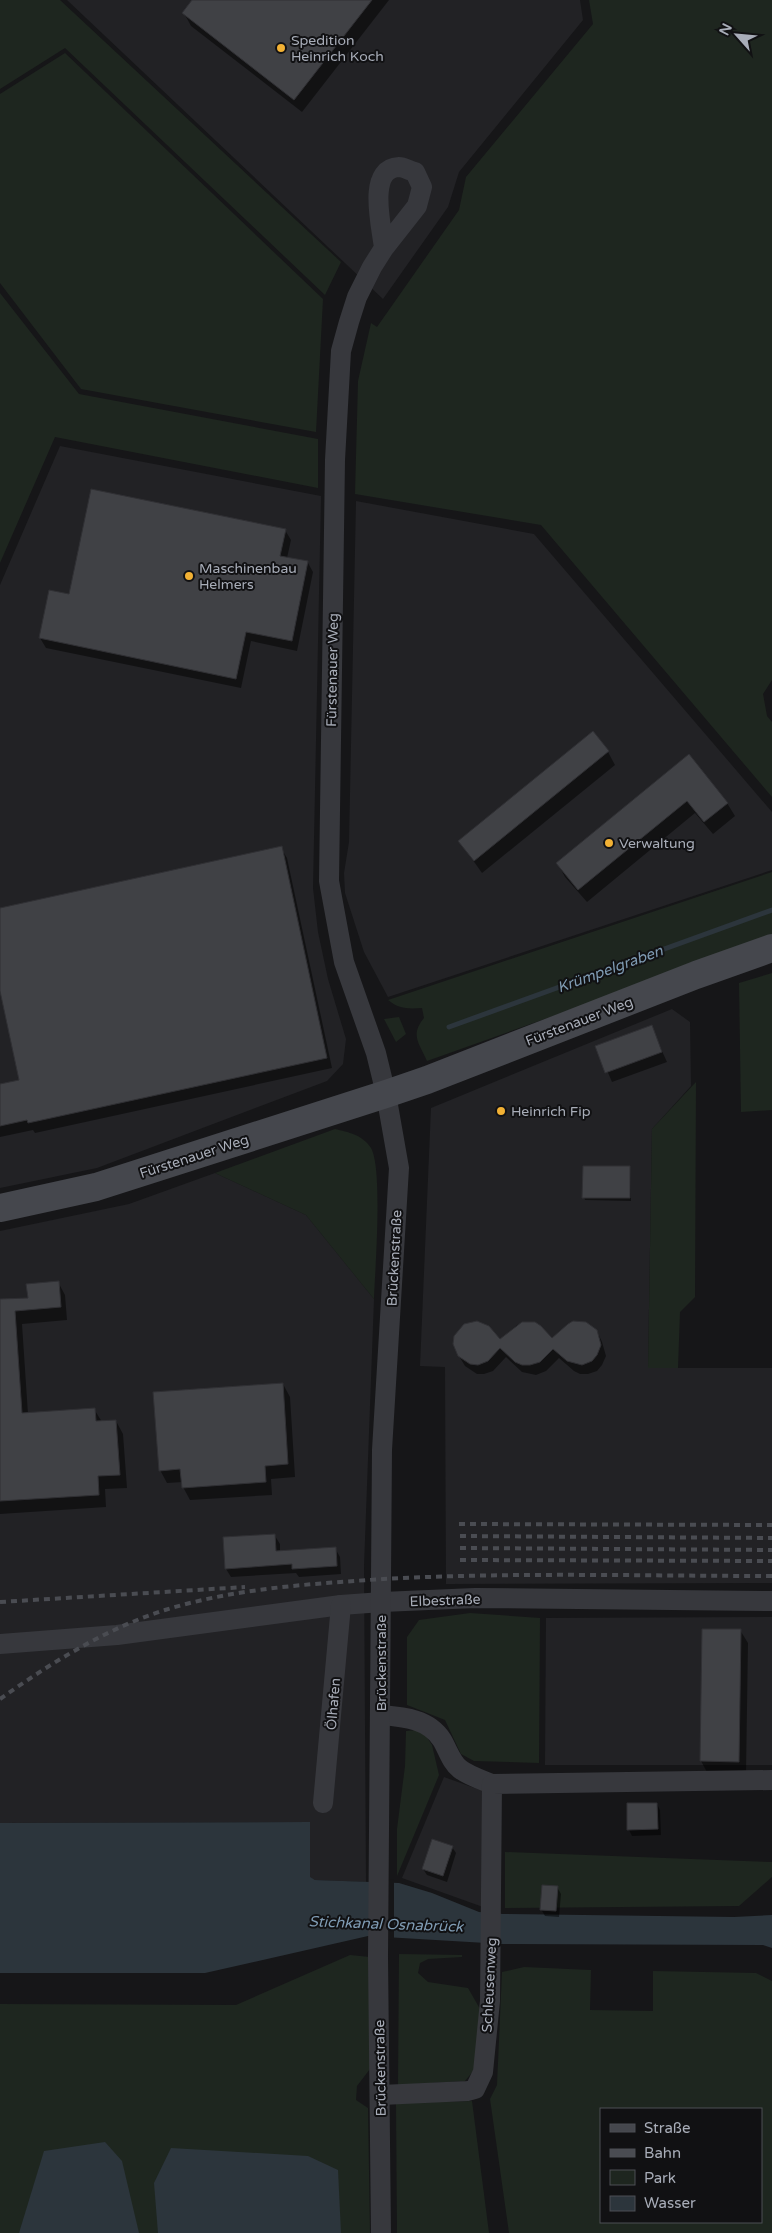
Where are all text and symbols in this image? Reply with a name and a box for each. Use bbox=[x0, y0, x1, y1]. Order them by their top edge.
north arrow bbox=[712, 10, 762, 60]
text: N bbox=[716, 20, 736, 38]
place label: Spedition Heinrich Koch bbox=[291, 32, 384, 65]
marker: Spedition Heinrich Koch bbox=[275, 42, 287, 54]
place label: Maschinenbau Helmers bbox=[199, 560, 297, 593]
marker: Maschinenbau Helmers bbox=[183, 570, 195, 582]
street label: Fürstenauer Weg bbox=[323, 613, 342, 727]
place label: Verwaltung bbox=[619, 835, 695, 852]
marker: Verwaltung bbox=[603, 837, 615, 849]
water label: Krümpelgraben bbox=[555, 941, 666, 996]
street label: Fürstenauer Weg bbox=[523, 993, 635, 1050]
place label: Heinrich Fip bbox=[511, 1103, 591, 1120]
marker: Heinrich Fip bbox=[495, 1105, 507, 1117]
street label: Fürstenauer Weg bbox=[137, 1131, 251, 1182]
street label: Brückenstraße bbox=[383, 1209, 406, 1307]
street label: Elbestraße bbox=[409, 1591, 481, 1610]
street label: Brückenstraße bbox=[373, 1615, 390, 1711]
street label: Ölhafen bbox=[323, 1677, 344, 1731]
water label: Stichkanal Osnabrück bbox=[308, 1912, 465, 1936]
street label: Schleusenweg bbox=[479, 1937, 500, 2033]
street label: Brückenstraße bbox=[371, 2019, 390, 2116]
legend bbox=[600, 2108, 762, 2223]
text: Straße bbox=[644, 2119, 690, 2137]
text: Bahn bbox=[644, 2144, 681, 2162]
text: Park bbox=[644, 2169, 676, 2187]
text: Wasser bbox=[644, 2194, 696, 2212]

